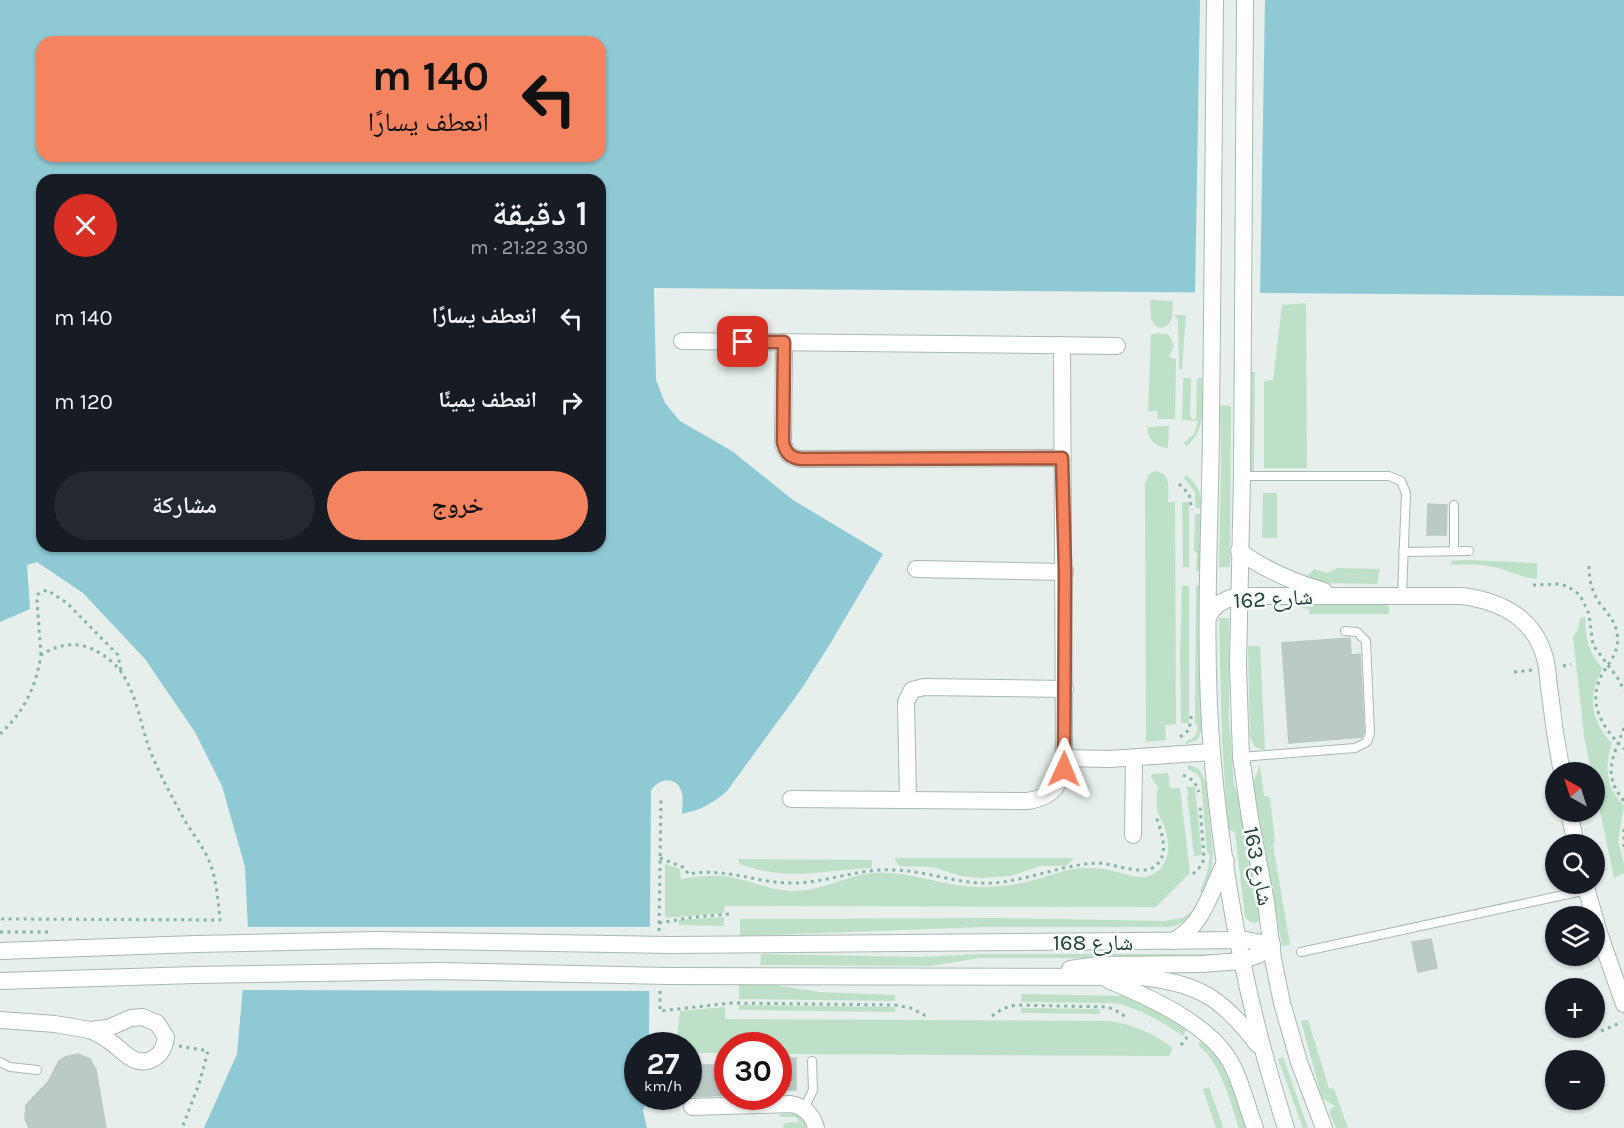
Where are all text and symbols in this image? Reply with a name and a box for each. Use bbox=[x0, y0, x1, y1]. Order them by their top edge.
text: 140 m bbox=[372, 51, 489, 101]
icon: left bbox=[510, 60, 588, 138]
text: انعطف يسارًا bbox=[368, 106, 489, 138]
text: 1 دقيقة bbox=[492, 192, 588, 234]
button: close bbox=[54, 194, 117, 257]
text: 330 m · 21:22 bbox=[470, 236, 588, 259]
icon: left bbox=[555, 302, 588, 335]
text: انعطف يسارًا bbox=[432, 303, 537, 329]
text: 140 m bbox=[54, 305, 112, 331]
pin bbox=[717, 316, 768, 367]
icon: arrive bbox=[726, 325, 759, 358]
icon: right bbox=[555, 386, 588, 419]
text: انعطف يمينًا bbox=[438, 387, 537, 413]
text: 120 m bbox=[54, 389, 113, 415]
button: مشاركة bbox=[54, 471, 315, 540]
button: خروج bbox=[327, 471, 588, 540]
street label: شارع 162 bbox=[1233, 584, 1314, 614]
position arrow bbox=[1032, 737, 1096, 801]
north arrow bbox=[1545, 762, 1605, 822]
map controls bbox=[1545, 762, 1605, 1110]
street label: شارع 163 bbox=[1238, 824, 1278, 908]
button: search bbox=[1545, 834, 1605, 894]
button: layers bbox=[1545, 906, 1605, 966]
street label: شارع 168 bbox=[1053, 930, 1133, 956]
button: + bbox=[1545, 978, 1605, 1038]
speed limit sign: 30 bbox=[714, 1032, 792, 1110]
text: 27 bbox=[646, 1046, 680, 1082]
button: − bbox=[1545, 1050, 1605, 1110]
text: km/h bbox=[644, 1077, 682, 1095]

